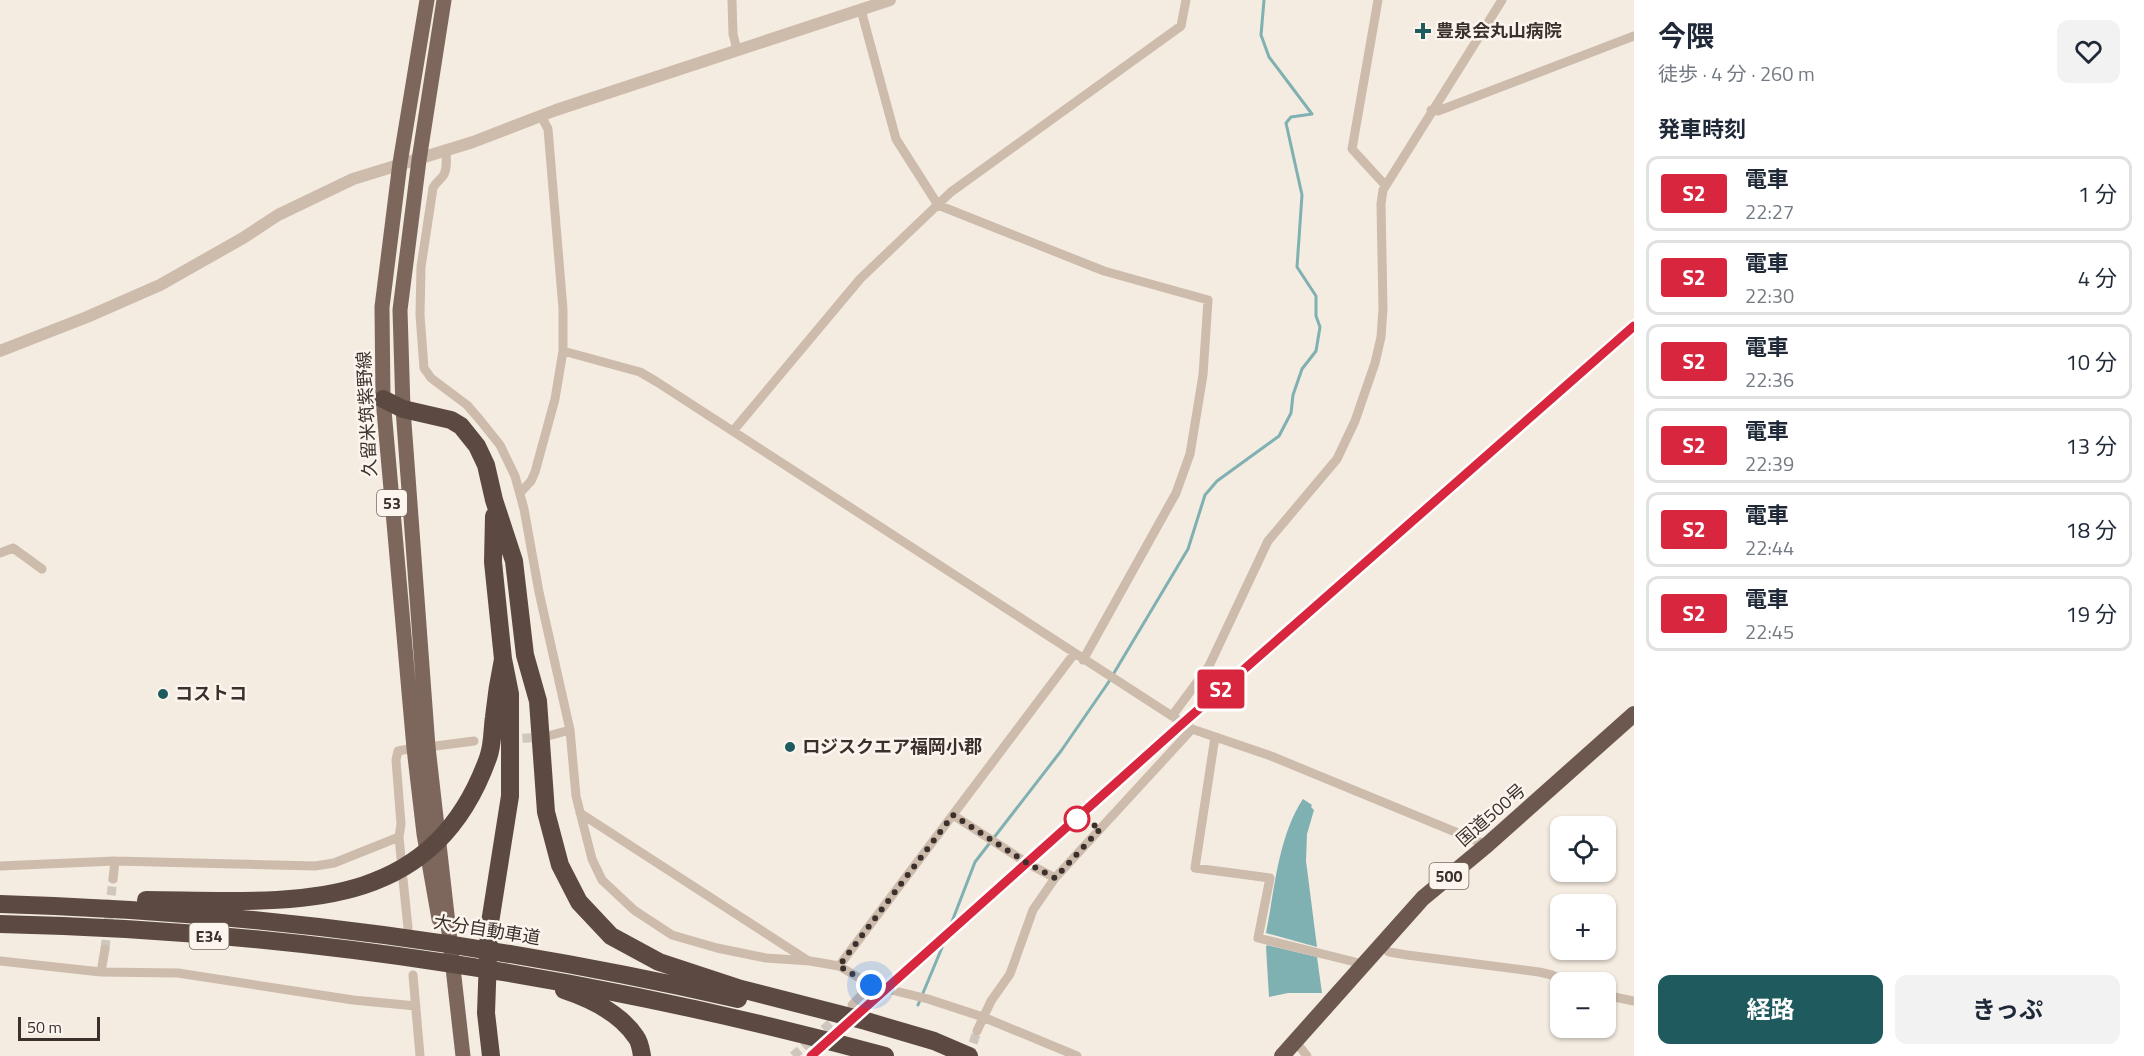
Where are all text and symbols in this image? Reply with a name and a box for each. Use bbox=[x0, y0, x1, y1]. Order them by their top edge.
text: 今隈 bbox=[1658, 14, 1714, 57]
place label: 豊泉会丸山病院 bbox=[1436, 17, 1562, 44]
button: heart bbox=[2057, 20, 2120, 83]
marker: 豊泉会丸山病院 bbox=[1414, 22, 1432, 40]
text: 徒歩 · 4 分 · 260 m bbox=[1658, 58, 1815, 89]
text: 発車時刻 bbox=[1658, 112, 1746, 146]
text: 電車 bbox=[1745, 162, 1789, 196]
text: S2 bbox=[1682, 177, 1706, 209]
text: 1 分 bbox=[2078, 177, 2117, 211]
text: 22:27 bbox=[1745, 196, 1794, 227]
text: 電車 bbox=[1745, 246, 1789, 280]
text: S2 bbox=[1682, 261, 1706, 293]
text: 4 分 bbox=[2078, 261, 2117, 295]
text: 22:30 bbox=[1745, 280, 1794, 311]
text: 電車 bbox=[1745, 330, 1789, 364]
text: S2 bbox=[1682, 345, 1706, 377]
text: 10 分 bbox=[2066, 345, 2117, 379]
street label: 久留米筑紫野線 bbox=[350, 350, 383, 478]
text: 22:36 bbox=[1745, 364, 1794, 395]
text: 電車 bbox=[1745, 414, 1789, 448]
text: S2 bbox=[1682, 429, 1706, 461]
text: 13 分 bbox=[2066, 429, 2117, 463]
text: 22:39 bbox=[1745, 448, 1794, 479]
road number: 53 bbox=[377, 490, 407, 516]
text: 電車 bbox=[1745, 498, 1789, 532]
text: S2 bbox=[1682, 513, 1706, 545]
text: 18 分 bbox=[2066, 513, 2117, 547]
text: 22:44 bbox=[1745, 532, 1794, 563]
text: 電車 bbox=[1745, 582, 1789, 616]
text: S2 bbox=[1682, 597, 1706, 629]
text: 19 分 bbox=[2066, 597, 2117, 631]
text: 22:45 bbox=[1745, 616, 1794, 647]
line badge: S2 bbox=[1194, 670, 1248, 708]
text: S2 bbox=[1209, 673, 1233, 705]
place label: コストコ bbox=[175, 680, 247, 707]
marker: コストコ bbox=[156, 687, 170, 701]
place label: ロジスクエア福岡小郡 bbox=[802, 733, 982, 760]
marker: ロジスクエア福岡小郡 bbox=[783, 740, 797, 754]
street label: 国道500号 bbox=[1450, 777, 1531, 852]
unlabelled marker bbox=[1064, 806, 1090, 832]
map controls bbox=[1550, 816, 1616, 1038]
button: locate bbox=[1550, 816, 1616, 882]
road number: 500 bbox=[1430, 863, 1468, 889]
button: + bbox=[1550, 894, 1616, 960]
street label: 大分自動車道 bbox=[432, 908, 543, 951]
road number: E34 bbox=[190, 923, 228, 949]
your location bbox=[856, 970, 886, 1000]
button: − bbox=[1550, 972, 1616, 1038]
button: 経路 bbox=[1658, 975, 1883, 1044]
button: きっぷ bbox=[1895, 975, 2120, 1044]
scale bar bbox=[18, 1014, 100, 1042]
text: 50 m bbox=[27, 1015, 62, 1039]

